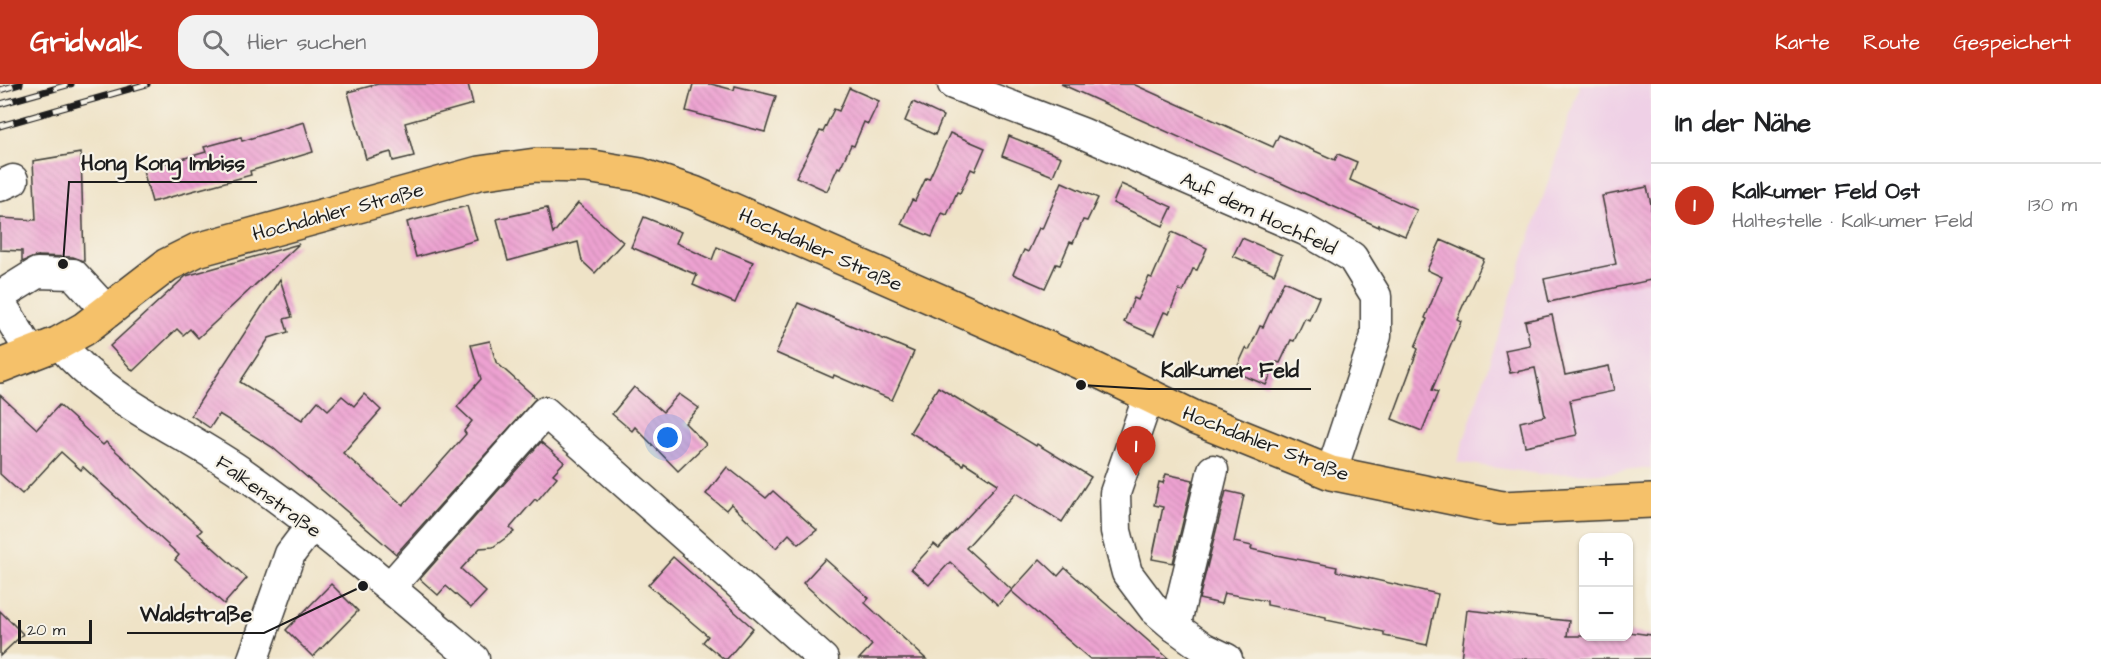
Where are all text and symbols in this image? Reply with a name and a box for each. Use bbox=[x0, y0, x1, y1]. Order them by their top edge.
search box bbox=[178, 15, 598, 69]
text: Gridwalk bbox=[30, 23, 142, 62]
icon: search bbox=[199, 26, 232, 59]
text: Hier suchen bbox=[247, 27, 366, 58]
text: Karte bbox=[1775, 28, 1830, 57]
text: Route bbox=[1863, 28, 1920, 57]
text: Gespeichert bbox=[1953, 28, 2071, 57]
text: In der Nähe bbox=[1675, 105, 1811, 141]
callout: Hong Kong Imbiss bbox=[69, 143, 257, 182]
text: Hong Kong Imbiss bbox=[81, 149, 246, 180]
street label: Auf dem Hochfeld bbox=[1176, 165, 1341, 262]
street label: Hochdahler Straße bbox=[249, 176, 427, 248]
text: Kalkumer Feld Ost bbox=[1732, 176, 1920, 207]
text: 1 bbox=[1693, 191, 1696, 219]
text: 130 m bbox=[2028, 191, 2077, 219]
street label: Hochdahler Straße bbox=[734, 201, 907, 299]
text: Haltestelle · Kalkumer Feld bbox=[1732, 207, 1973, 235]
callout: Kalkumer Feld bbox=[1149, 350, 1311, 389]
text: Kalkumer Feld bbox=[1161, 356, 1299, 385]
street label: Hochdahler Straße bbox=[1178, 399, 1353, 489]
your location bbox=[653, 423, 682, 452]
pin: 1 bbox=[1116, 426, 1156, 476]
street label: Falkenstraße bbox=[210, 449, 327, 545]
map controls bbox=[1579, 533, 1633, 641]
button: + bbox=[1579, 533, 1633, 587]
button: − bbox=[1579, 587, 1633, 641]
callout: Waldstraße bbox=[127, 594, 264, 633]
text: Waldstraße bbox=[139, 600, 253, 629]
scale bar bbox=[18, 617, 92, 644]
text: 20 m bbox=[27, 619, 65, 641]

